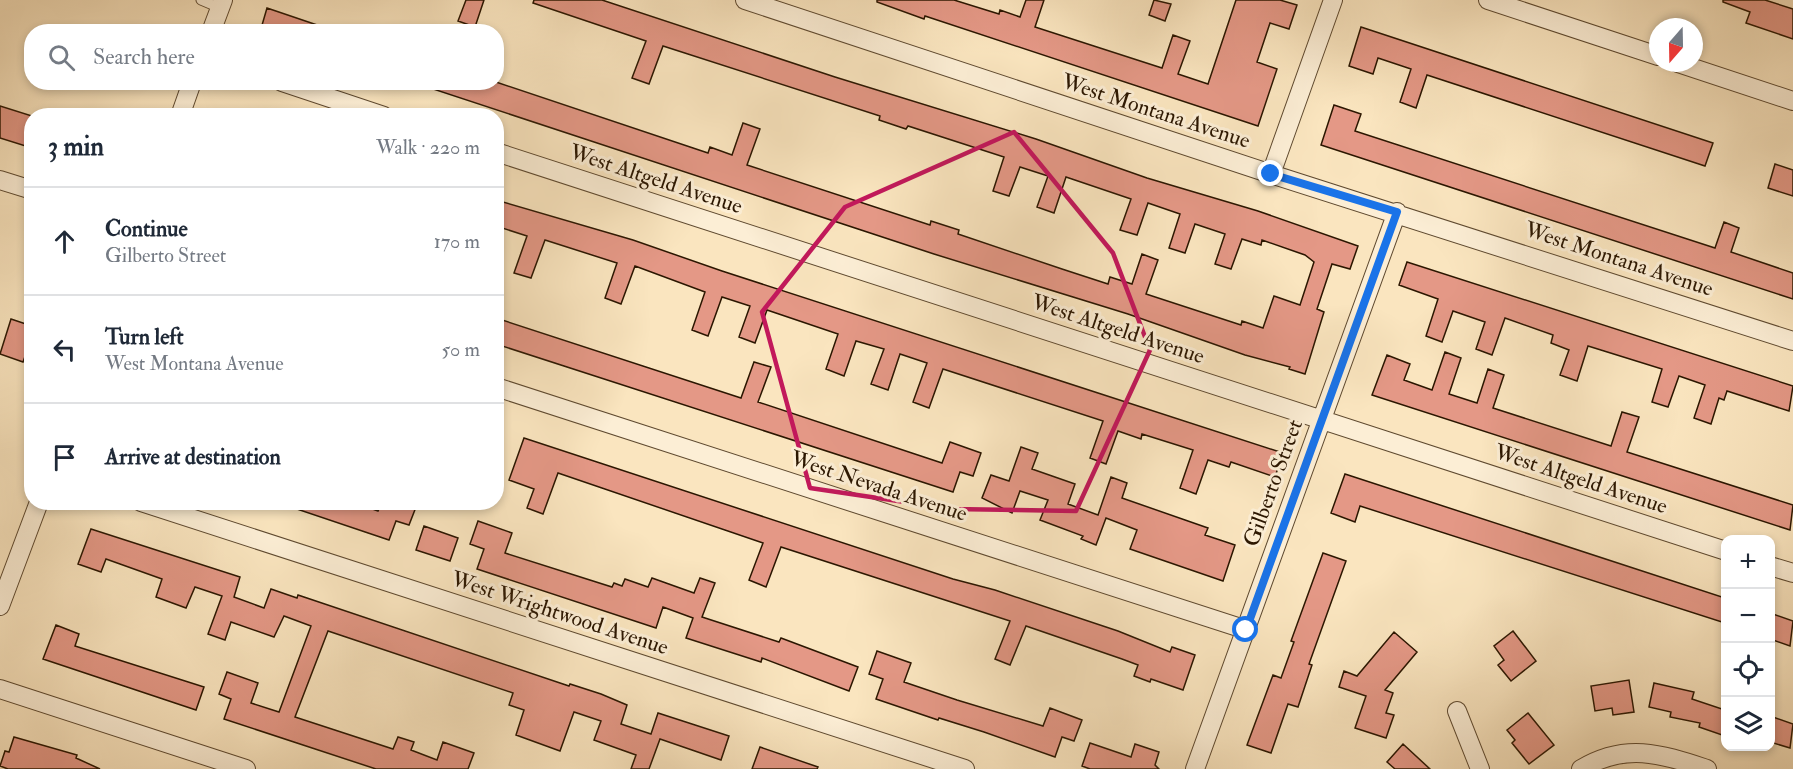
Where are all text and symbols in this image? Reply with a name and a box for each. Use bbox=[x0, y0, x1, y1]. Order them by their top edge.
north arrow bbox=[1649, 18, 1703, 72]
search box bbox=[24, 24, 504, 90]
icon: search bbox=[45, 41, 78, 74]
text: Search here bbox=[93, 43, 195, 71]
street label: West Montana Avenue bbox=[1057, 67, 1254, 155]
text: 3 min bbox=[48, 131, 104, 163]
text: Walk · 220 m bbox=[376, 135, 480, 160]
street label: West Altgeld Avenue bbox=[565, 138, 746, 220]
route end bbox=[1257, 160, 1283, 186]
text: Continue bbox=[105, 215, 188, 243]
street label: West Montana Avenue bbox=[1520, 215, 1717, 303]
icon: ahead bbox=[48, 225, 81, 258]
text: 170 m bbox=[434, 229, 480, 254]
text: Gilberto Street bbox=[105, 243, 226, 268]
street label: West Altgeld Avenue bbox=[1027, 288, 1208, 370]
text: Turn left bbox=[105, 323, 184, 351]
icon: left bbox=[48, 333, 81, 366]
text: 50 m bbox=[441, 337, 480, 362]
text: West Montana Avenue bbox=[105, 351, 284, 376]
street label: Gilberto Street bbox=[1237, 416, 1309, 550]
street label: West Altgeld Avenue bbox=[1490, 438, 1671, 520]
icon: arrive bbox=[48, 441, 81, 474]
text: Arrive at destination bbox=[105, 443, 281, 471]
street label: West Nevada Avenue bbox=[786, 444, 971, 528]
map controls bbox=[1721, 535, 1775, 751]
button: + bbox=[1721, 535, 1775, 589]
street label: West Wrightwood Avenue bbox=[447, 564, 672, 661]
button: − bbox=[1721, 589, 1775, 643]
route start bbox=[1232, 616, 1258, 642]
button: locate bbox=[1721, 643, 1775, 697]
button: layers bbox=[1721, 697, 1775, 751]

